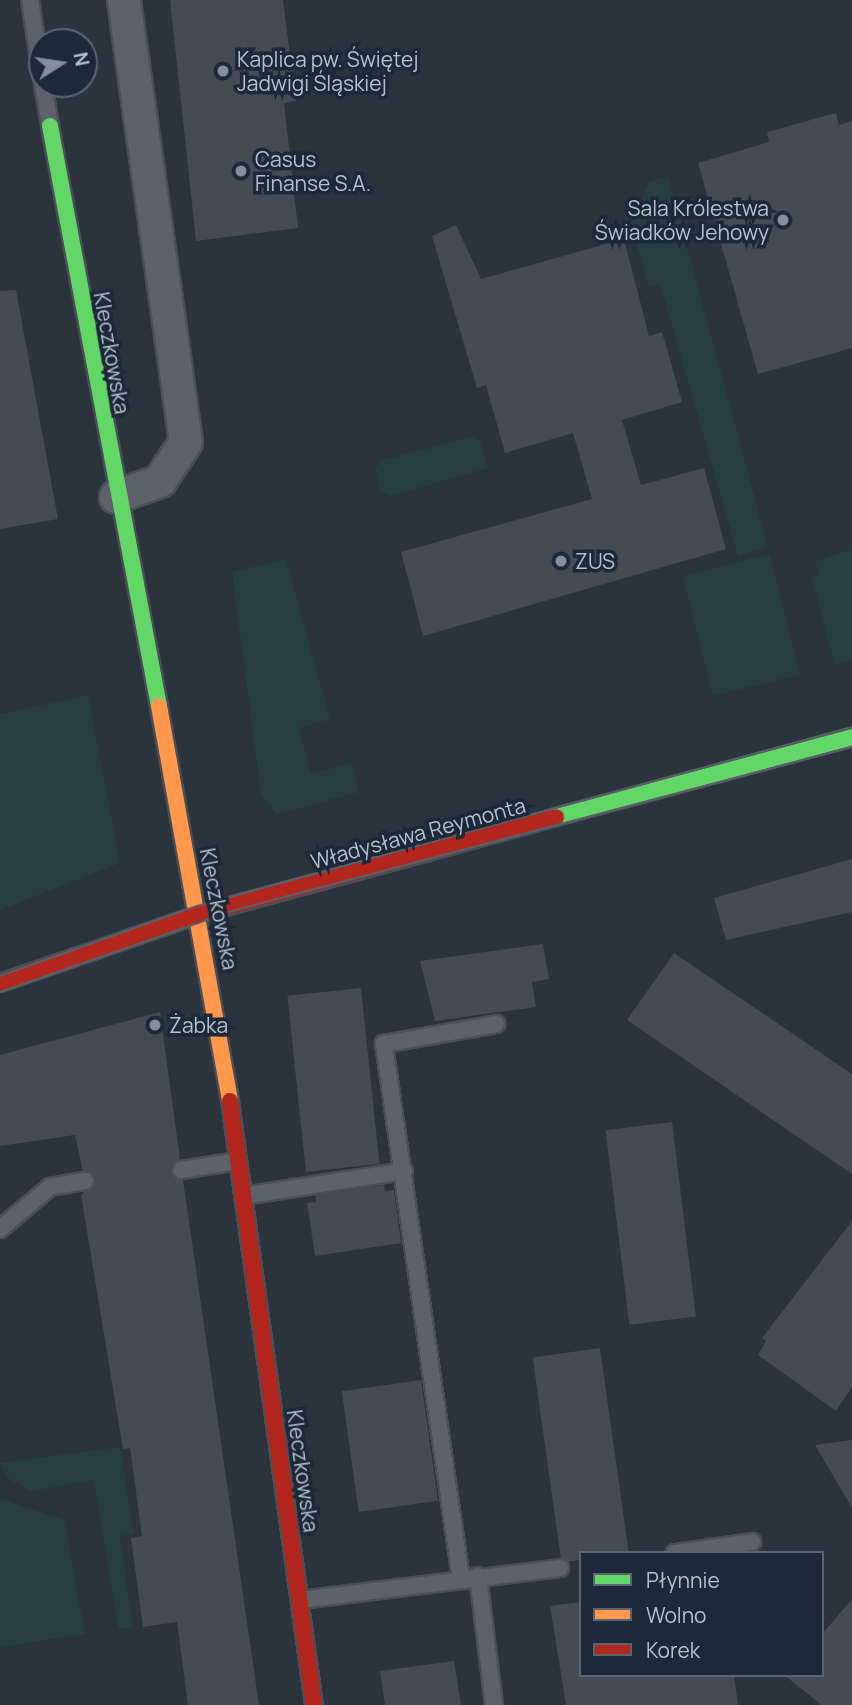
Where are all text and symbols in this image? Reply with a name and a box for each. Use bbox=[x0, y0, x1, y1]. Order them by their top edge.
north arrow bbox=[28, 28, 98, 98]
place label: Kaplica pw. Świętej Jadwigi Śląskiej bbox=[237, 46, 419, 96]
text: N bbox=[67, 50, 96, 68]
marker: Kaplica pw. Świętej Jadwigi Śląskiej bbox=[215, 63, 231, 79]
place label: Casus Finanse S.A. bbox=[255, 146, 371, 196]
marker: Casus Finanse S.A. bbox=[233, 163, 249, 179]
place label: Sala Królestwa Świadków Jehowy bbox=[595, 195, 769, 245]
marker: Sala Królestwa Świadków Jehowy bbox=[775, 212, 791, 228]
street label: Kleczkowska bbox=[89, 290, 135, 416]
place label: ZUS bbox=[575, 548, 615, 574]
marker: ZUS bbox=[553, 553, 569, 569]
street label: Władysława Reymonta bbox=[308, 792, 528, 874]
street label: Kleczkowska bbox=[195, 846, 243, 972]
place label: Żabka bbox=[169, 1012, 228, 1038]
marker: Żabka bbox=[147, 1017, 163, 1033]
street label: Kleczkowska bbox=[282, 1408, 324, 1534]
legend bbox=[579, 1551, 824, 1677]
text: Płynnie bbox=[646, 1566, 720, 1594]
text: Wolno bbox=[646, 1601, 707, 1629]
text: Korek bbox=[646, 1636, 700, 1664]

